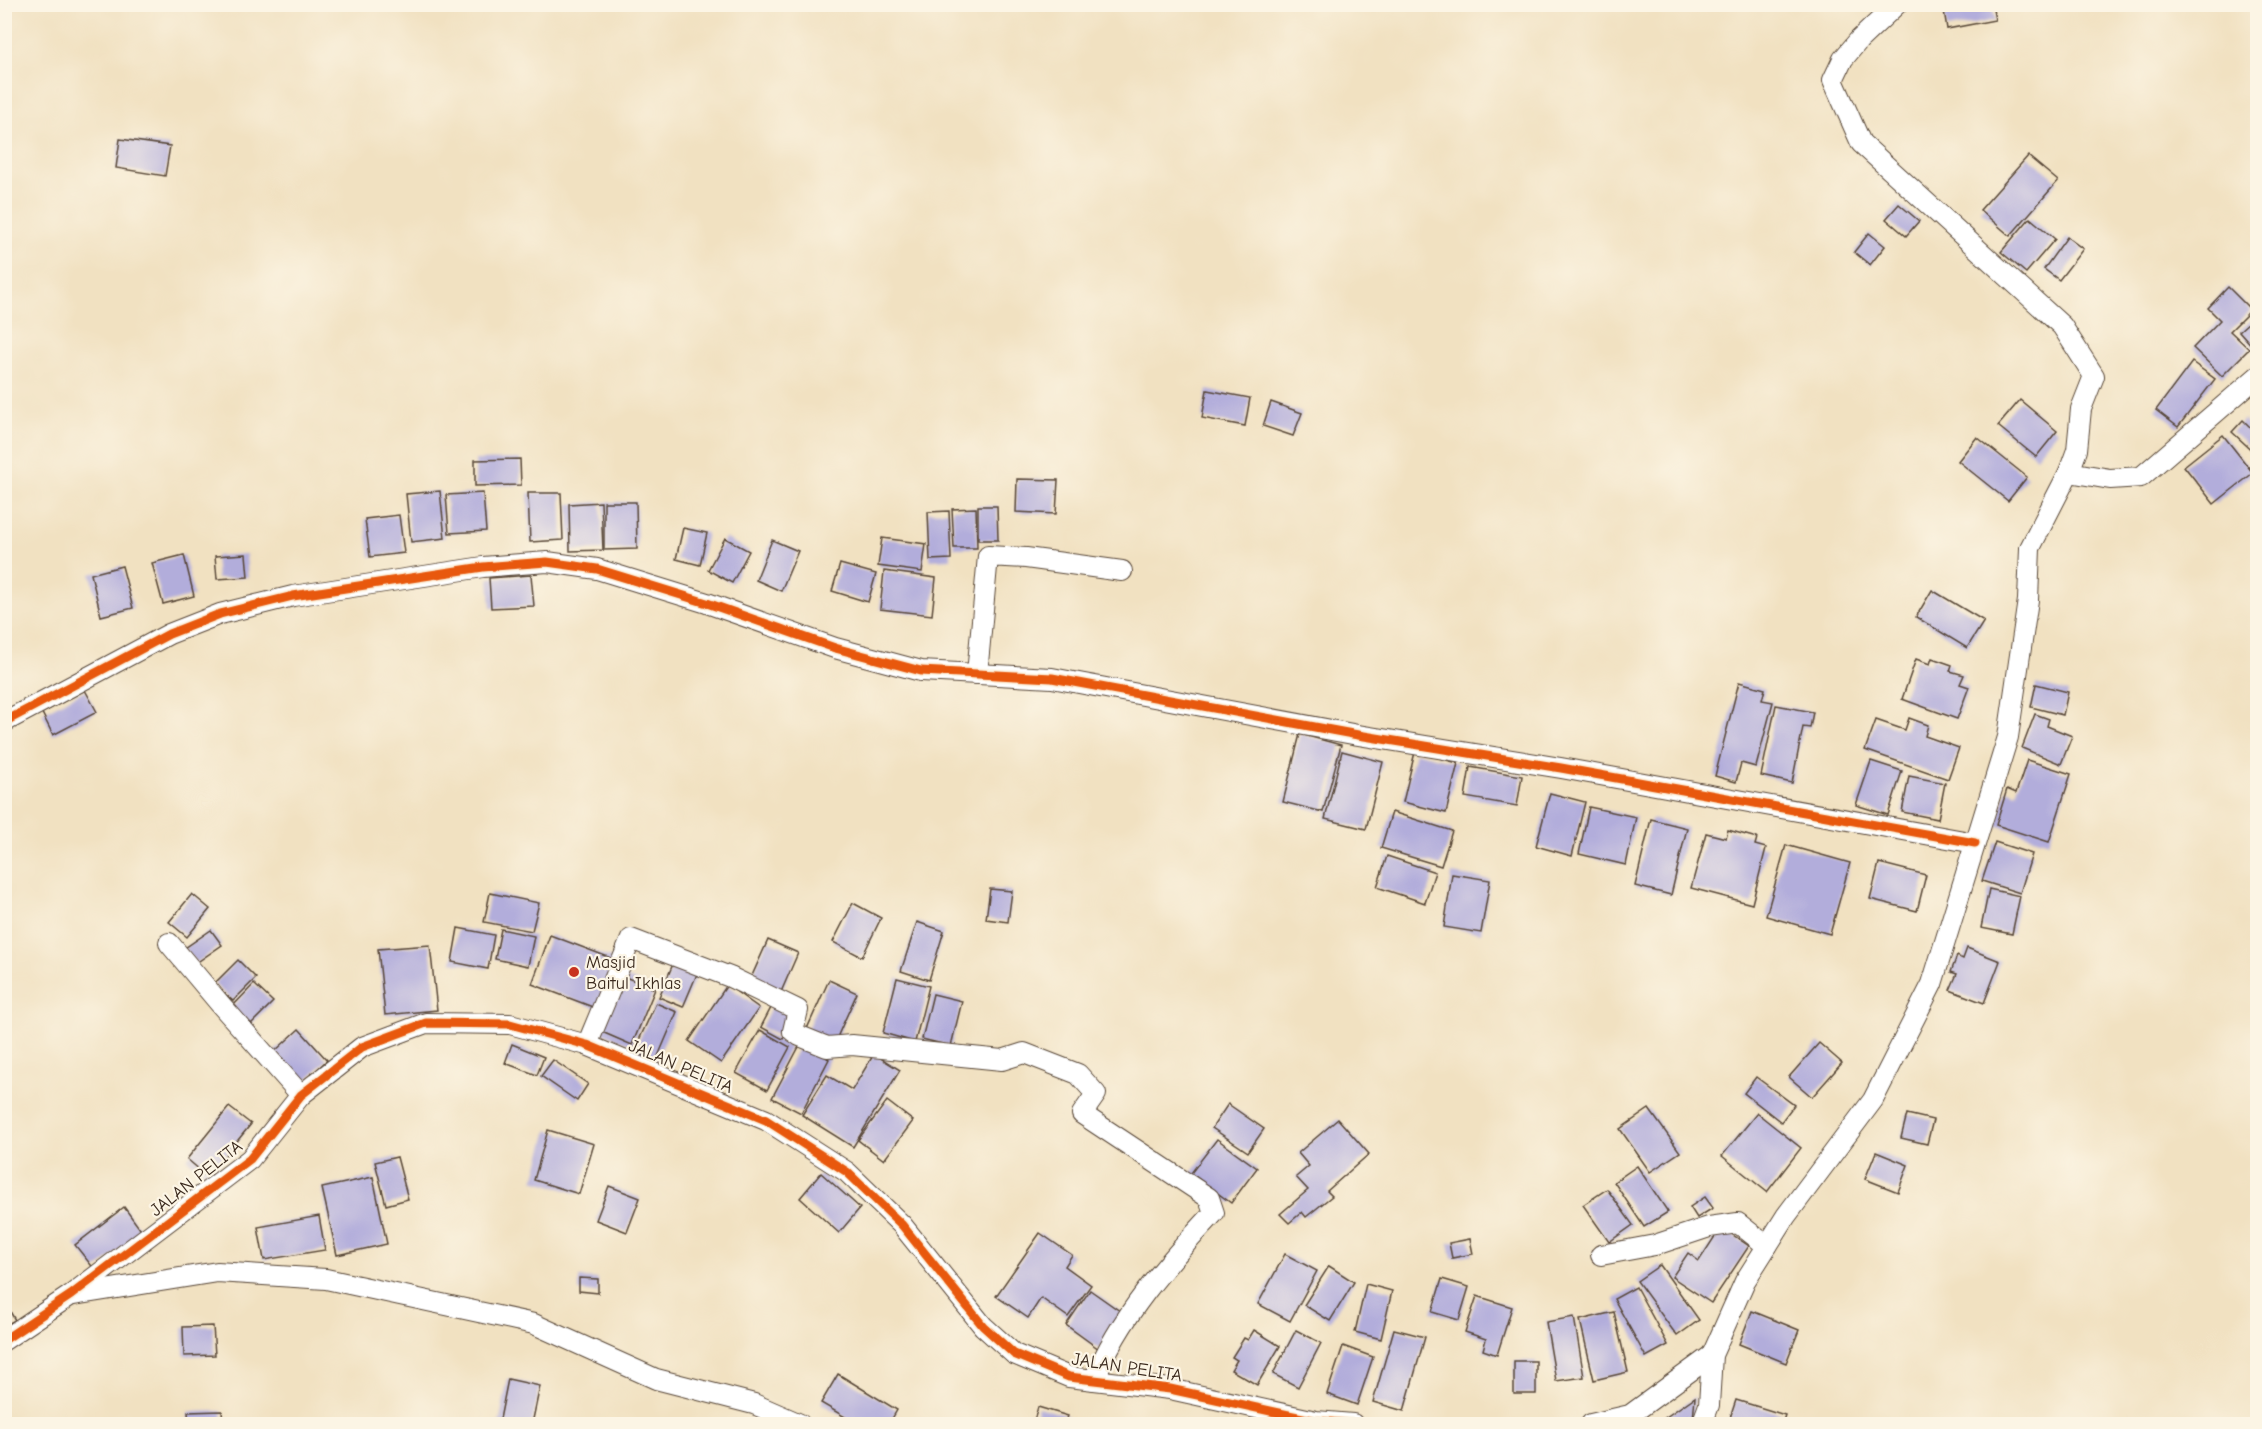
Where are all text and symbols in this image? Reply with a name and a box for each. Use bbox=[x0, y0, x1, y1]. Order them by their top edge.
place label: Masjid Baitul Ikhlas bbox=[586, 952, 681, 994]
marker: Masjid Baitul Ikhlas bbox=[567, 965, 581, 979]
street label: JALAN PELITA bbox=[625, 1035, 736, 1098]
street label: JALAN PELITA bbox=[146, 1136, 247, 1221]
street label: JALAN PELITA bbox=[1070, 1348, 1184, 1387]

